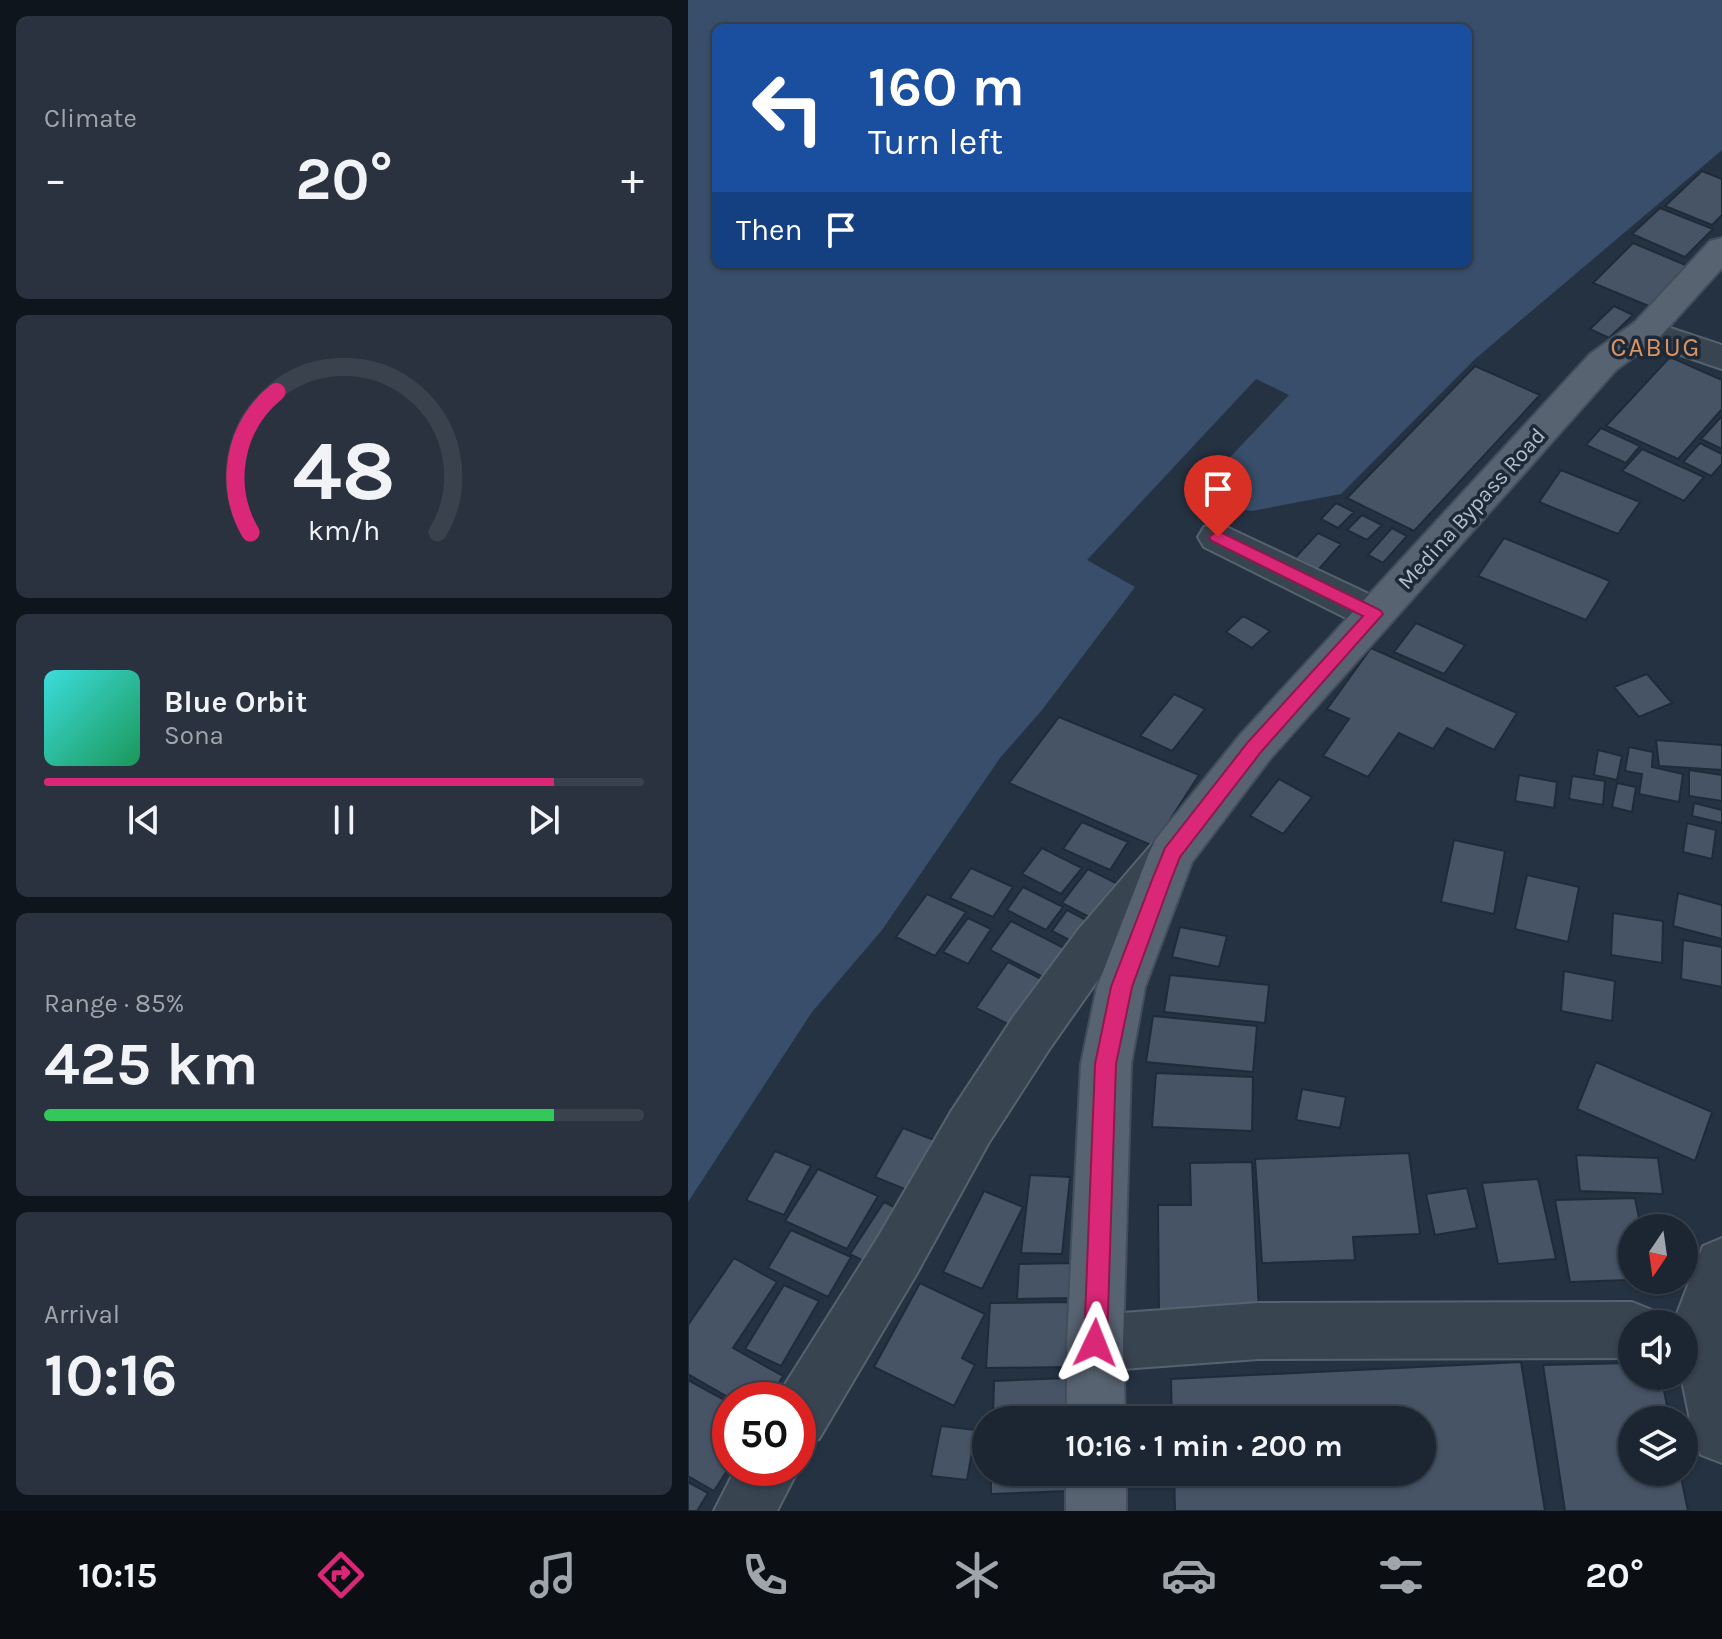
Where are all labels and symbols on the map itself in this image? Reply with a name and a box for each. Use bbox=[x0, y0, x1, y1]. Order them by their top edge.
district label: CABUG bbox=[1611, 332, 1701, 363]
street label: Medina Bypass Road bbox=[1392, 423, 1551, 595]
pin bbox=[1184, 455, 1252, 537]
north arrow bbox=[1618, 1214, 1698, 1294]
position arrow bbox=[1053, 1301, 1137, 1385]
speed limit sign: 50 bbox=[712, 1382, 816, 1486]

